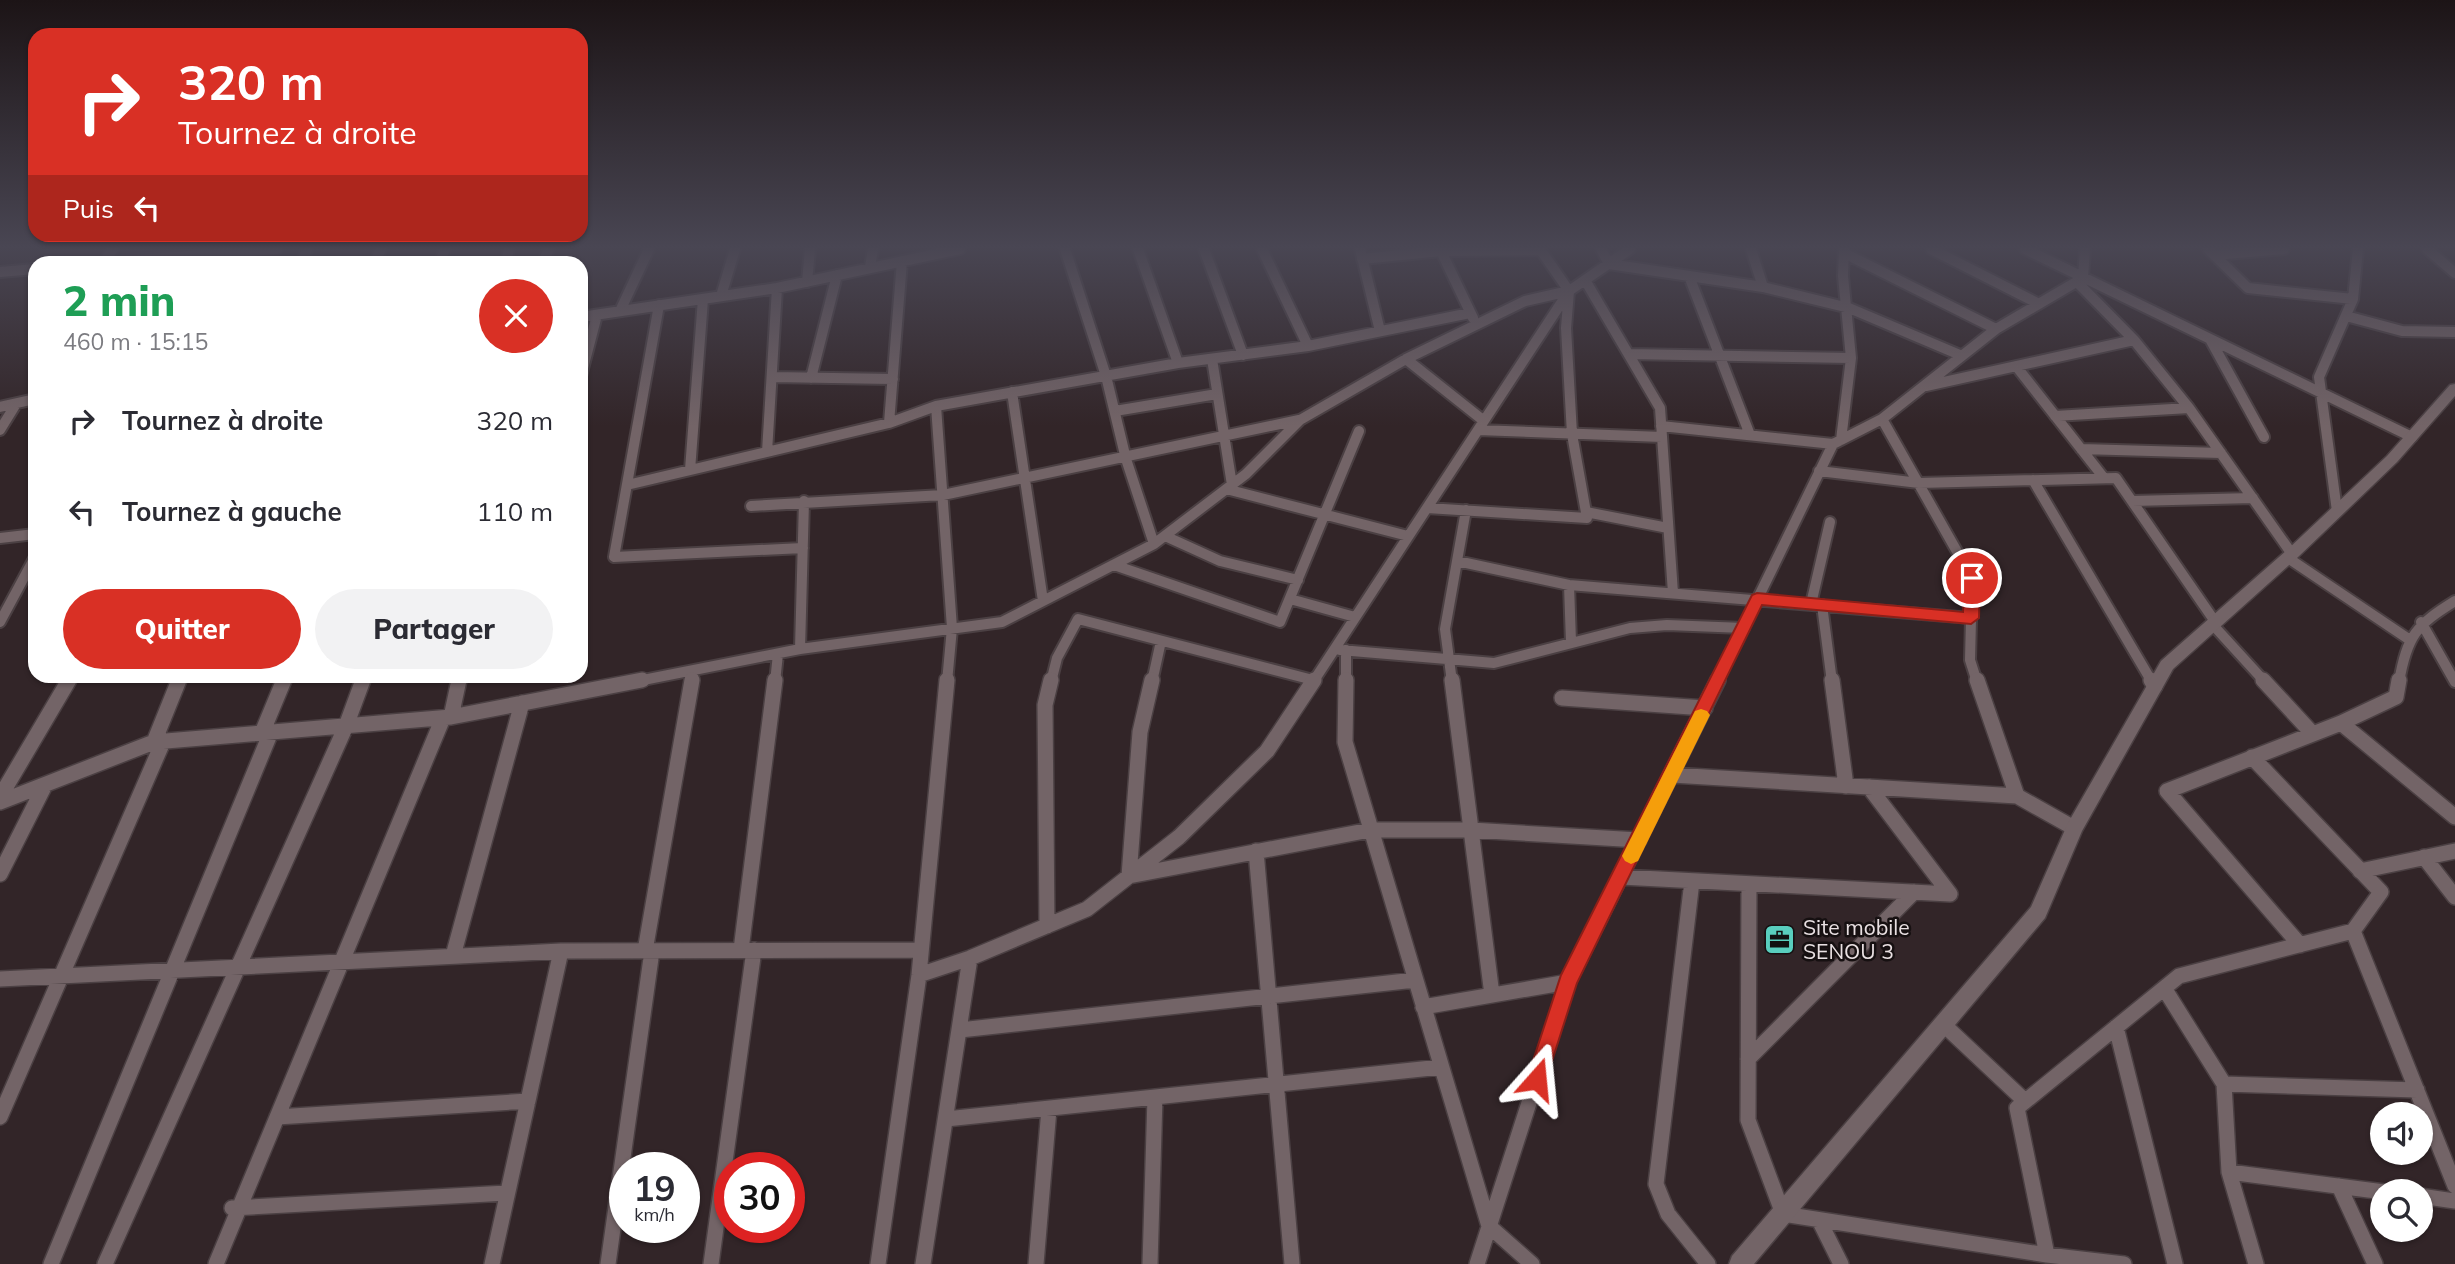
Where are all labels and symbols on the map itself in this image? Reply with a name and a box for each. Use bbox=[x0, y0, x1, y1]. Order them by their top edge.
pin bbox=[1942, 548, 2002, 608]
place label: Site mobile SENOU 3 bbox=[1803, 914, 1910, 964]
office icon: Site mobile SENOU 3 bbox=[1763, 923, 1797, 957]
position arrow bbox=[1500, 1042, 1574, 1116]
speed limit sign: 30 bbox=[714, 1152, 805, 1243]

